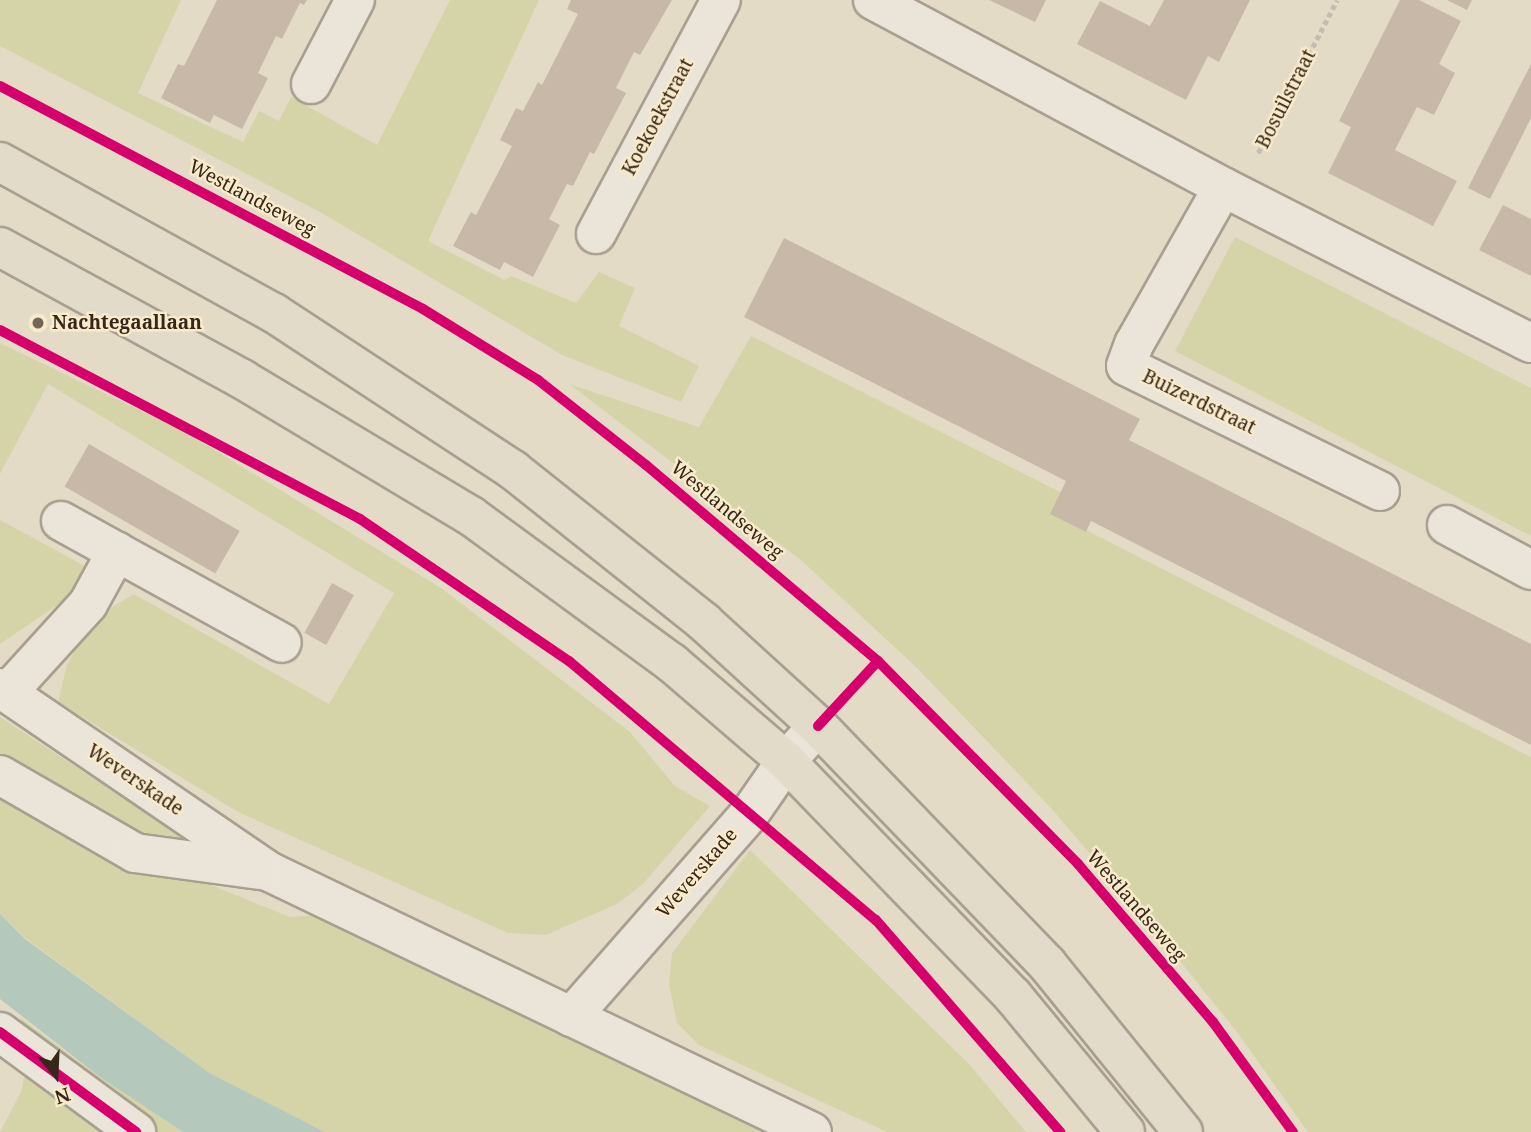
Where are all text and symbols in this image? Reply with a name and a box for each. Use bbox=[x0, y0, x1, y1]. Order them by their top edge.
street label: Bosuilstraat bbox=[1251, 46, 1321, 152]
street label: Koekoekstraat bbox=[618, 55, 698, 179]
street label: Westlandseweg bbox=[185, 155, 319, 241]
place label: Nachtegaallaan bbox=[52, 312, 202, 334]
marker: Nachtegaallaan bbox=[30, 315, 46, 331]
street label: Buizerdstraat bbox=[1139, 365, 1259, 439]
street label: Westlandseweg bbox=[666, 456, 788, 564]
street label: Weverskade bbox=[83, 739, 187, 821]
street label: Weverskade bbox=[652, 824, 742, 922]
street label: Westlandseweg bbox=[1081, 846, 1191, 966]
north arrow bbox=[21, 1041, 91, 1111]
text: N bbox=[51, 1081, 74, 1111]

